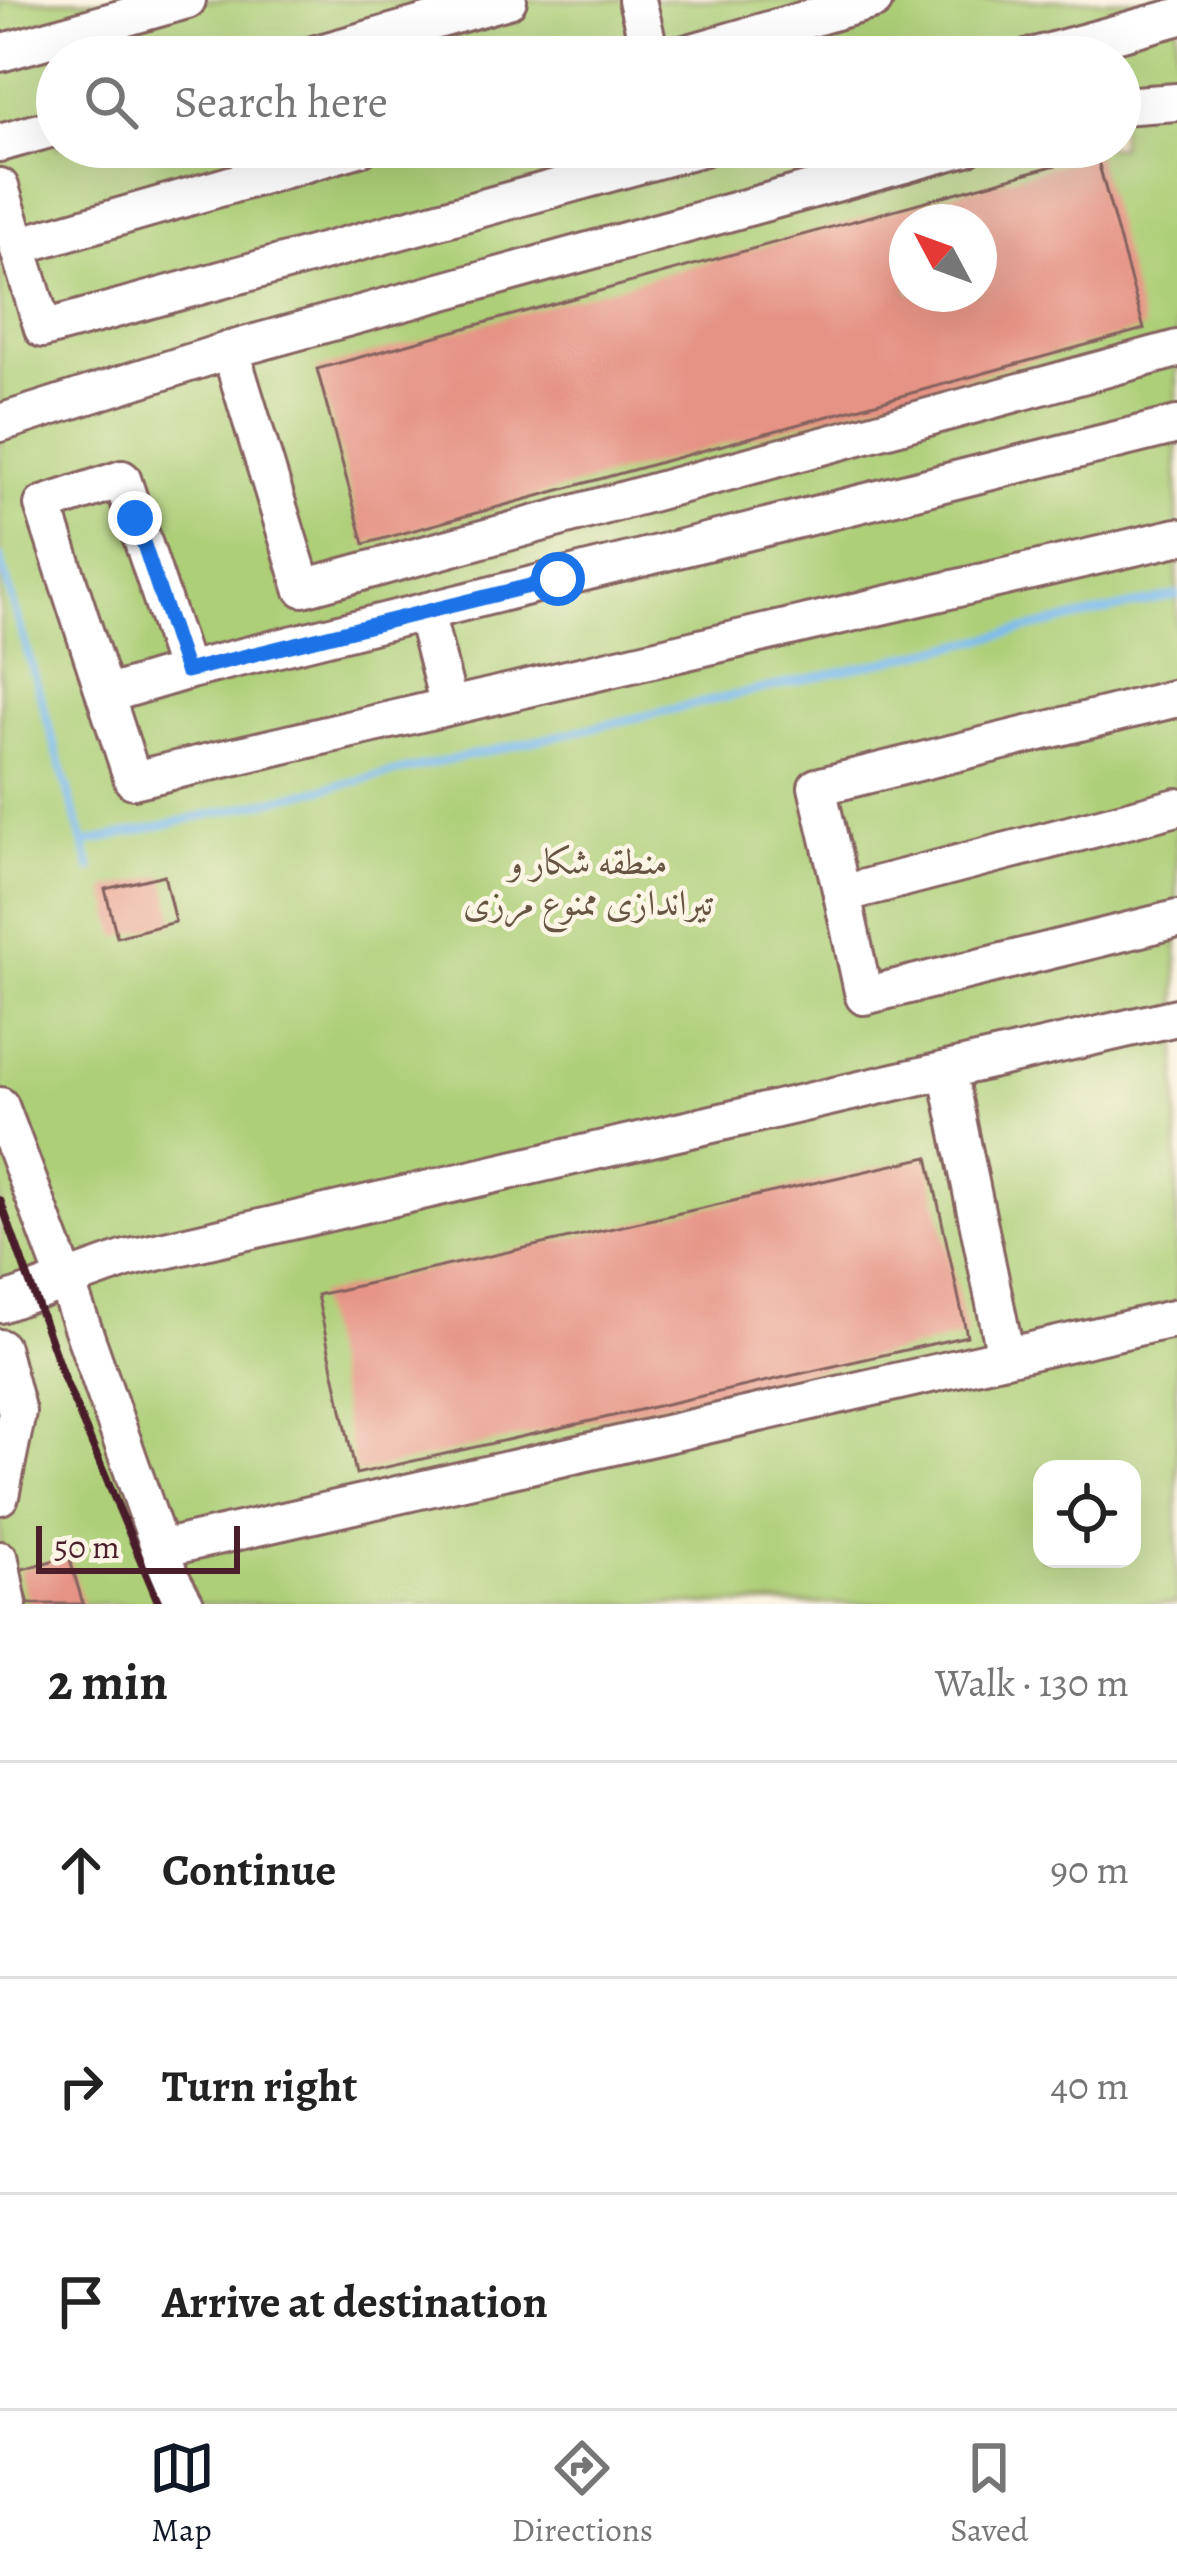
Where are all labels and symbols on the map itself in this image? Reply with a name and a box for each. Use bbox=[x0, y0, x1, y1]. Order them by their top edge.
north arrow bbox=[889, 204, 997, 312]
route end bbox=[108, 491, 162, 545]
route start bbox=[531, 552, 585, 606]
park label: منطقه شکار و تیراندازی ممنوع مرزی bbox=[463, 837, 714, 933]
scale bar bbox=[36, 1520, 240, 1573]

